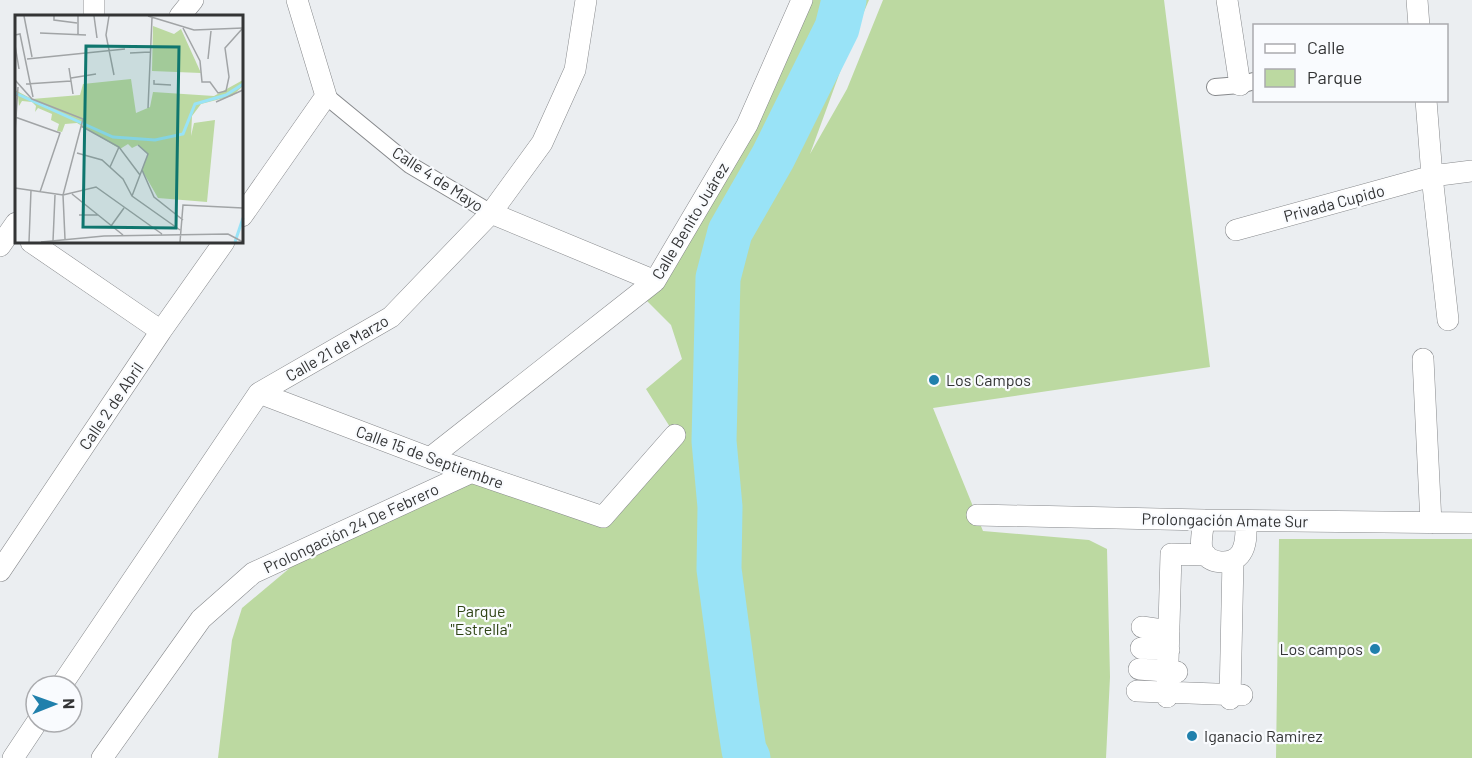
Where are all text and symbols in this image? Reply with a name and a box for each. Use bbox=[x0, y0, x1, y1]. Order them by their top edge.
inset map bbox=[15, 15, 243, 243]
legend bbox=[1253, 24, 1448, 102]
text: Calle bbox=[1307, 36, 1345, 58]
text: Parque bbox=[1307, 66, 1362, 88]
street label: Calle 4 de Mayo bbox=[389, 142, 487, 215]
street label: Calle Benito Juárez bbox=[647, 159, 732, 283]
street label: Privada Cupido bbox=[1281, 180, 1386, 225]
street label: Calle 21 de Marzo bbox=[282, 310, 392, 385]
street label: Calle 2 de Abril bbox=[74, 358, 147, 453]
place label: Los Campos bbox=[946, 370, 1031, 389]
marker: Los Campos bbox=[927, 373, 941, 387]
street label: Calle 15 de Septiembre bbox=[354, 421, 507, 492]
street label: Prolongación 24 De Febrero bbox=[260, 479, 441, 577]
street label: Prolongación Amate Sur bbox=[1142, 509, 1309, 530]
park label: Parque "Estrella" bbox=[451, 601, 511, 638]
place label: Los campos bbox=[1279, 639, 1363, 658]
marker: Los campos bbox=[1368, 642, 1382, 656]
north arrow bbox=[24, 674, 84, 734]
text: N bbox=[60, 698, 79, 709]
place label: Iganacio Ramirez bbox=[1204, 726, 1323, 745]
marker: Iganacio Ramirez bbox=[1185, 729, 1199, 743]

